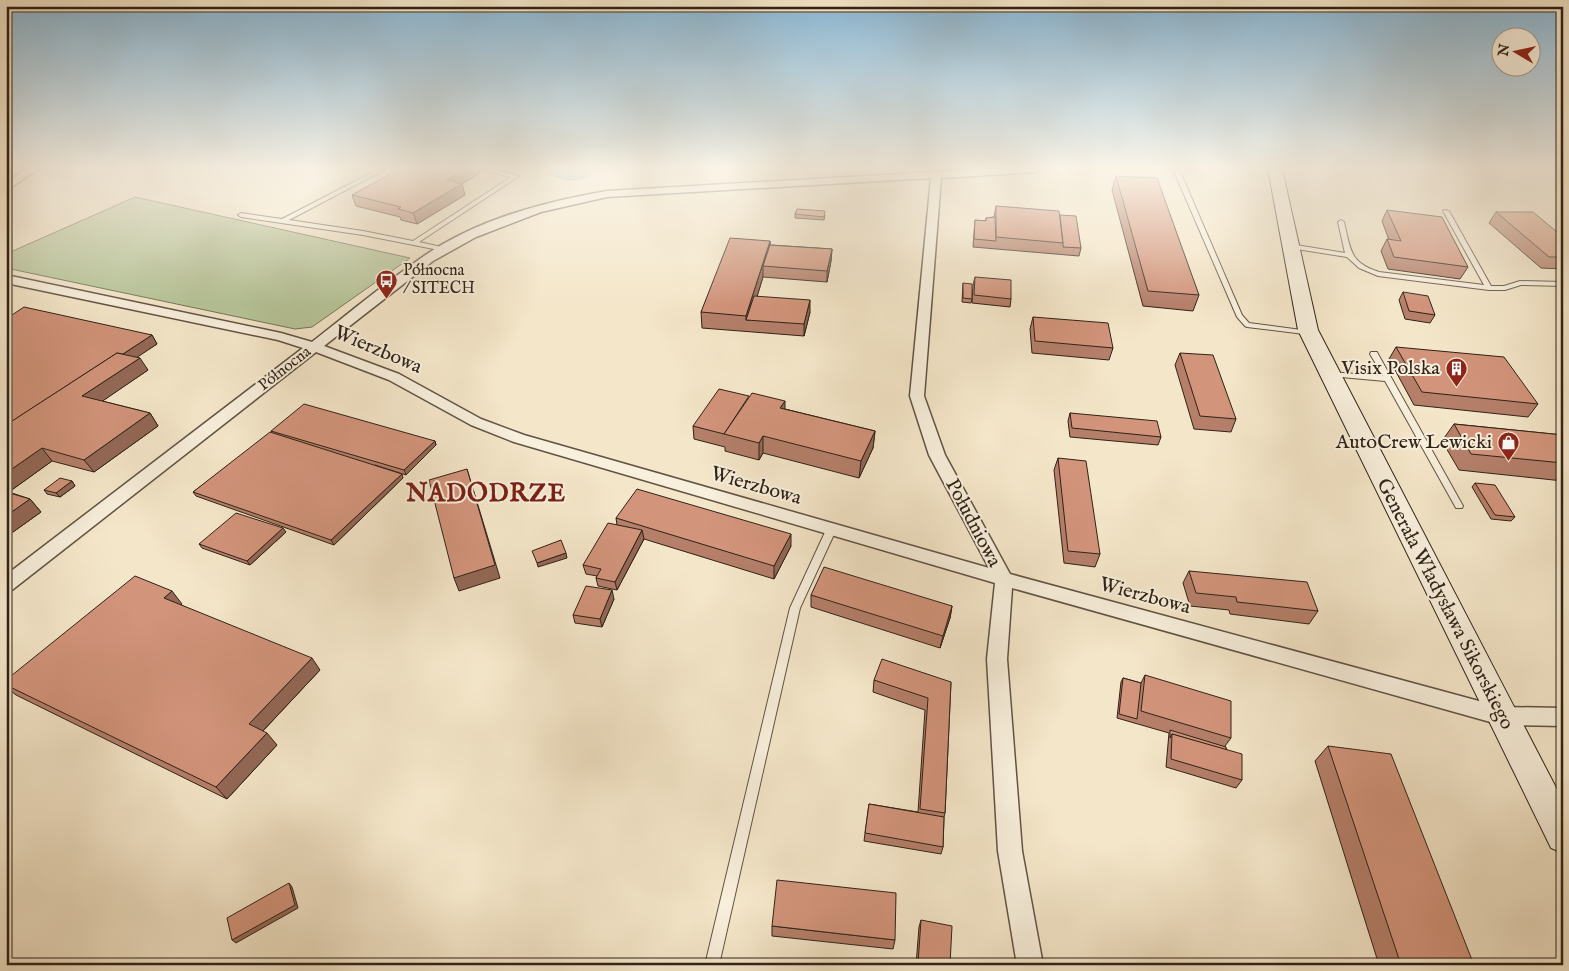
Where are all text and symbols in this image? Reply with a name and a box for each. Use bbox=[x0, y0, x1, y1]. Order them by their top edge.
north arrow bbox=[1492, 28, 1542, 78]
text: N bbox=[1494, 43, 1514, 59]
place label: Północna / SITECH bbox=[403, 261, 475, 299]
bus stop icon: Północna / SITECH bbox=[375, 268, 399, 299]
street label: Wierzbowa bbox=[330, 320, 426, 380]
street label: Północna bbox=[255, 342, 315, 396]
place label: Visix Polska bbox=[1340, 356, 1440, 381]
building icon: Visix Polska bbox=[1444, 356, 1468, 387]
place label: AutoCrew Lewicki bbox=[1335, 430, 1492, 455]
shop icon: AutoCrew Lewicki bbox=[1496, 430, 1520, 461]
street label: Wierzbowa bbox=[708, 461, 805, 511]
street label: Generała Władysława Sikorskiego bbox=[1371, 474, 1519, 734]
street label: Południowa bbox=[939, 475, 1007, 572]
district label: NADODRZE bbox=[405, 478, 566, 510]
street label: Wierzbowa bbox=[1097, 572, 1194, 620]

